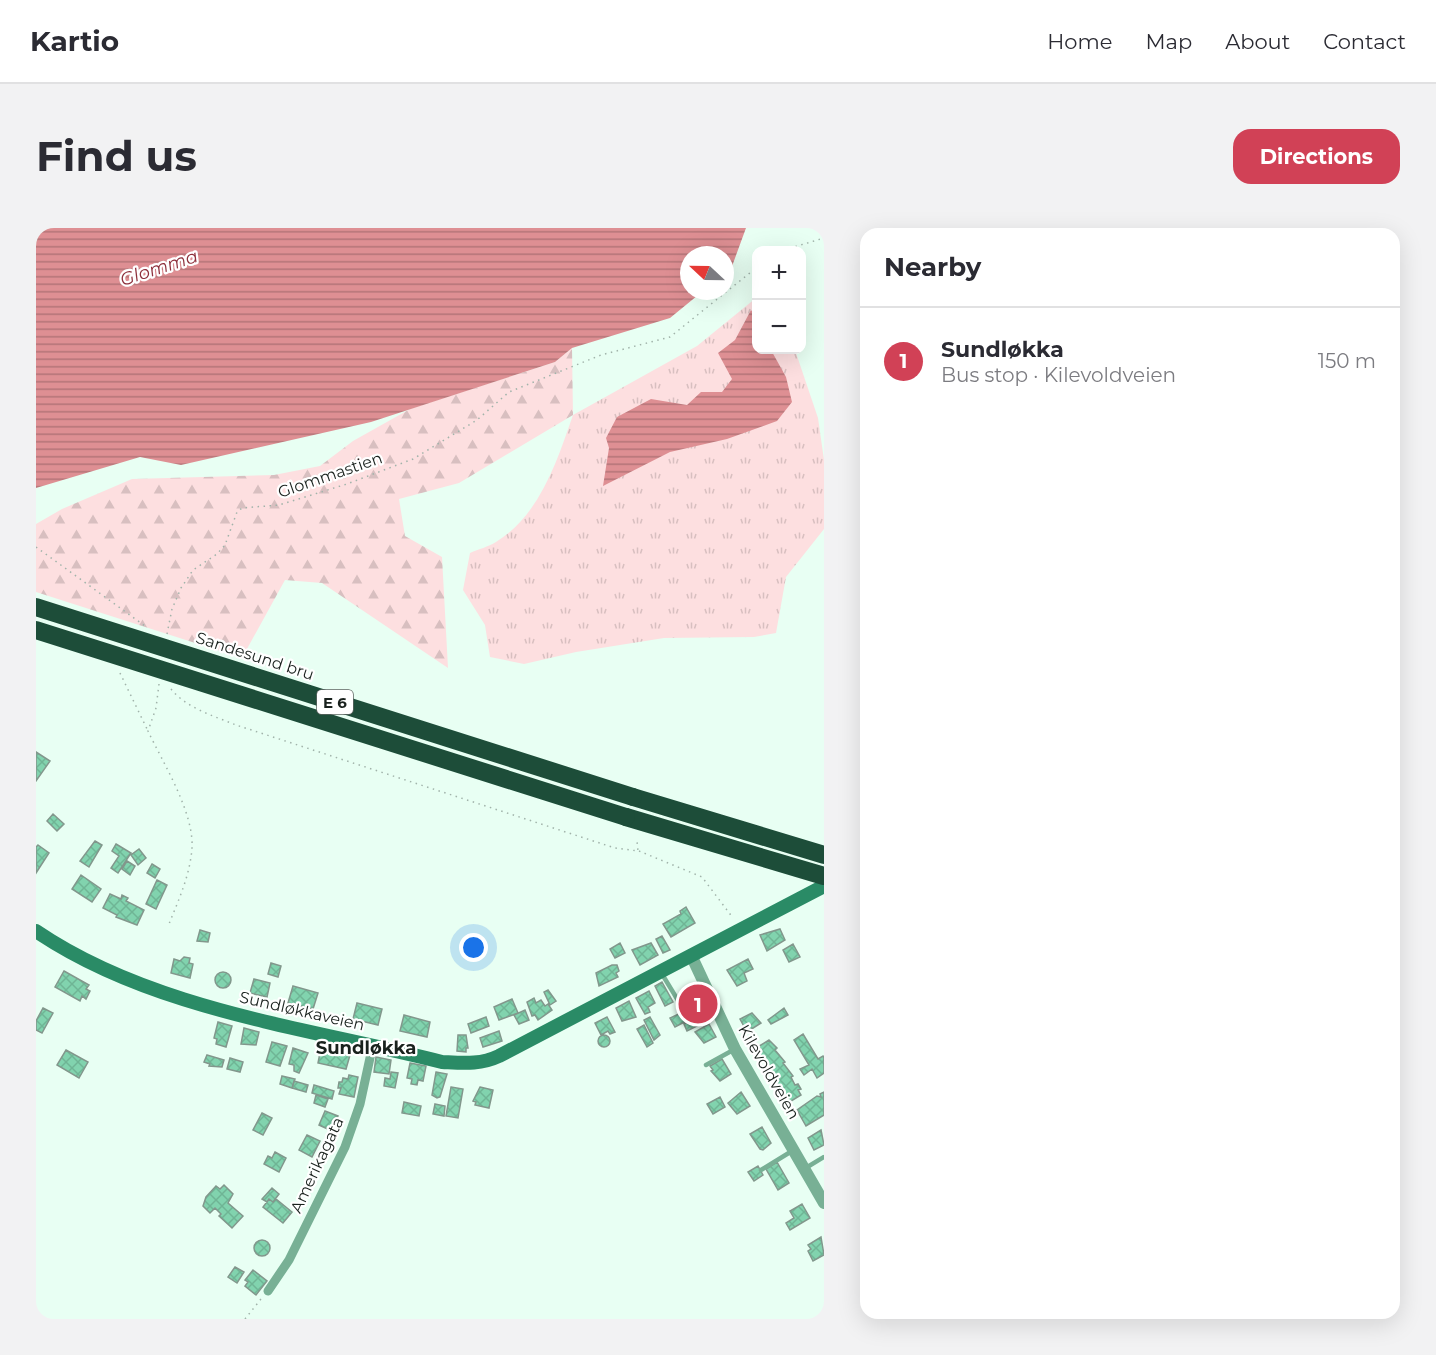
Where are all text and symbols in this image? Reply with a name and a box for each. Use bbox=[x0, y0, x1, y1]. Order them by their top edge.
text: Kartio bbox=[30, 24, 119, 58]
text: Home bbox=[1047, 29, 1112, 54]
text: Map bbox=[1145, 29, 1192, 54]
text: About bbox=[1225, 29, 1290, 54]
text: Contact bbox=[1323, 29, 1406, 54]
button: Directions bbox=[1233, 129, 1400, 184]
text: Find us bbox=[36, 130, 197, 182]
water label: Glomma bbox=[117, 245, 201, 291]
north arrow bbox=[680, 246, 734, 300]
map controls bbox=[752, 246, 806, 354]
button: + bbox=[752, 246, 806, 300]
text: Nearby bbox=[884, 251, 981, 283]
button: − bbox=[752, 300, 806, 354]
text: Sundløkka bbox=[941, 336, 1064, 363]
text: 1 bbox=[900, 349, 907, 373]
text: 150 m bbox=[1318, 349, 1376, 373]
text: Bus stop · Kilevoldveien bbox=[941, 363, 1176, 387]
street label: Glommastien bbox=[275, 448, 385, 502]
street label: Sandesund bru bbox=[194, 628, 316, 684]
road number: E 6 bbox=[317, 690, 353, 714]
your location bbox=[459, 933, 488, 962]
pin: 1 bbox=[678, 982, 718, 1026]
street label: Sundløkkaveien bbox=[238, 987, 366, 1035]
street label: Kilevoldveien bbox=[734, 1021, 804, 1123]
district label: Sundløkka bbox=[316, 1037, 416, 1059]
street label: Amerikagata bbox=[287, 1114, 347, 1216]

